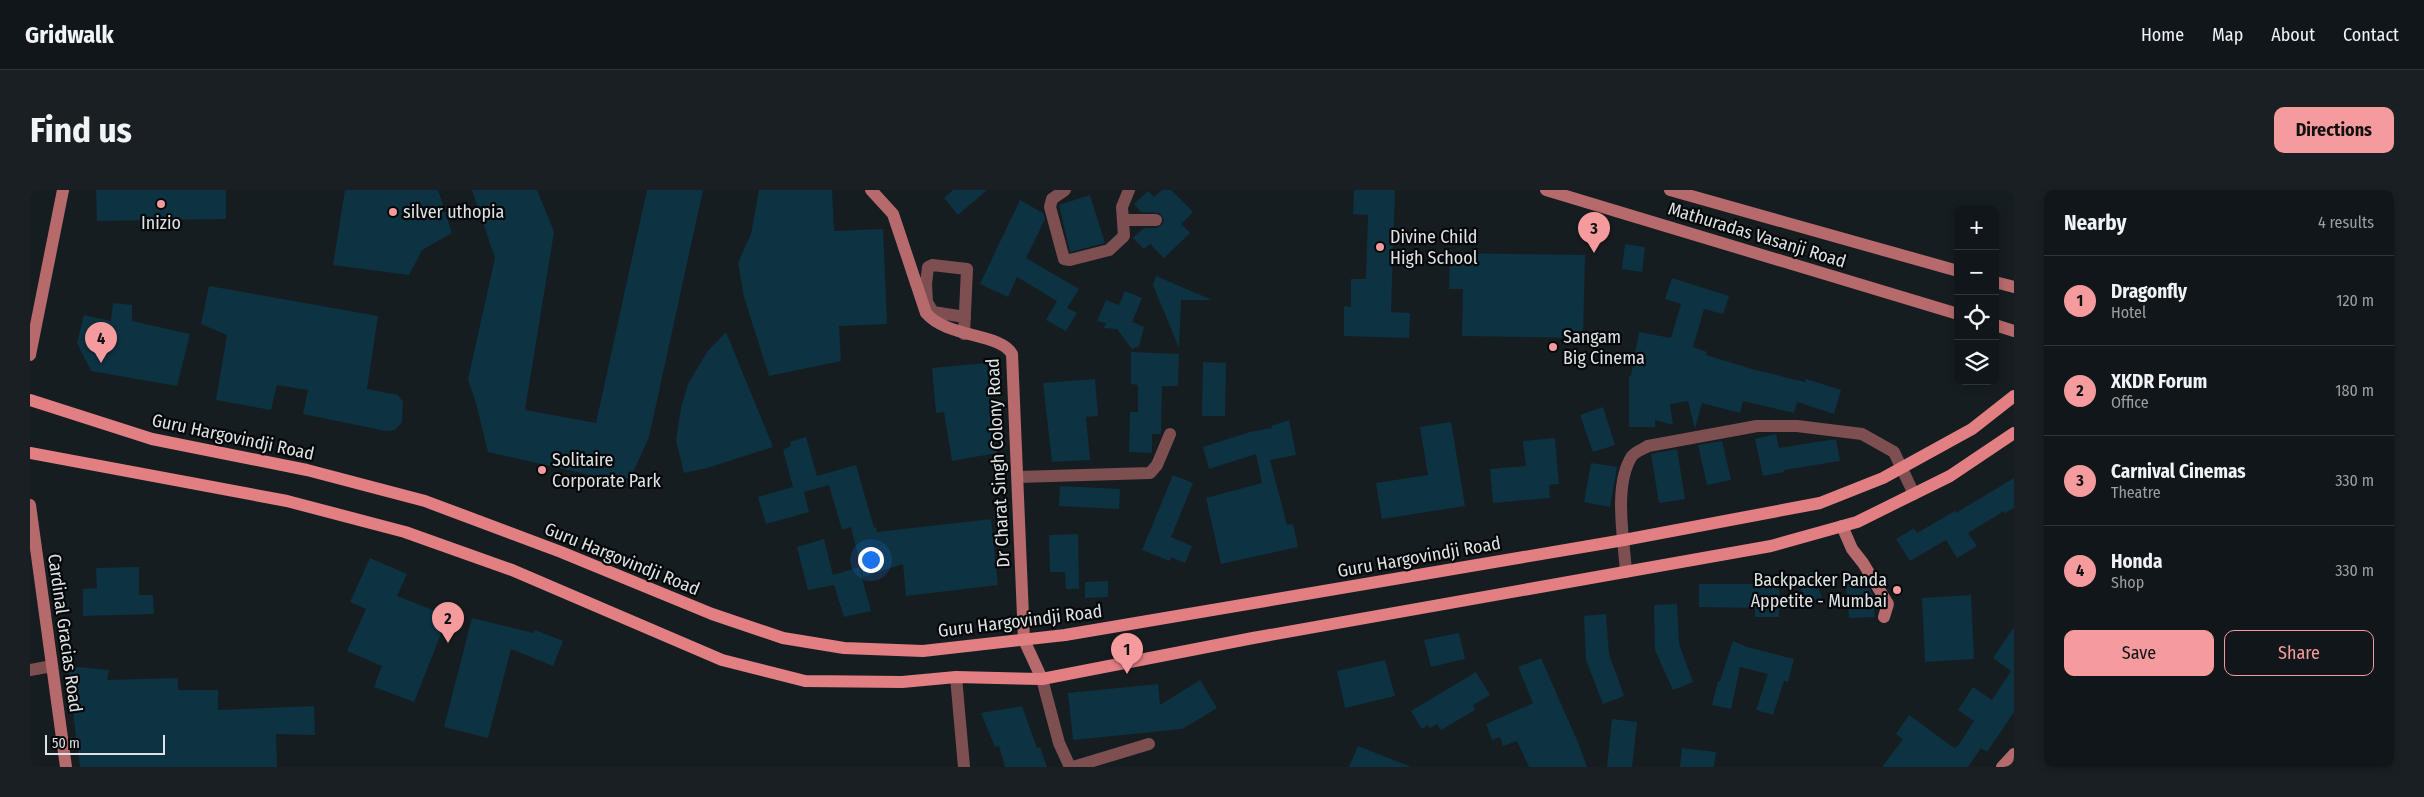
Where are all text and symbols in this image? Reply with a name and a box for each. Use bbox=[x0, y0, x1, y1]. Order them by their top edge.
text: Gridwalk bbox=[25, 21, 114, 49]
text: Home bbox=[2141, 24, 2184, 46]
text: Map bbox=[2212, 24, 2243, 46]
text: About bbox=[2271, 24, 2315, 46]
text: Contact bbox=[2343, 24, 2399, 46]
button: Directions bbox=[2274, 107, 2394, 153]
text: Find us bbox=[30, 109, 132, 151]
street label: Mathuradas Vasanji Road bbox=[1665, 197, 1849, 273]
marker: Inizio bbox=[155, 198, 167, 210]
place label: silver uthopia bbox=[403, 201, 505, 223]
map controls bbox=[1954, 205, 1999, 385]
button: + bbox=[1954, 205, 1999, 250]
marker: silver uthopia bbox=[387, 206, 399, 218]
text: Nearby bbox=[2064, 210, 2126, 236]
place label: Inizio bbox=[141, 212, 181, 234]
pin: 3 bbox=[1578, 212, 1610, 253]
text: 4 results bbox=[2318, 213, 2374, 232]
place label: Divine Child High School bbox=[1390, 226, 1478, 269]
marker: Divine Child High School bbox=[1374, 241, 1386, 253]
button: − bbox=[1954, 250, 1999, 295]
text: Dragonfly bbox=[2111, 280, 2187, 303]
text: 1 bbox=[2077, 291, 2083, 310]
text: 120 m bbox=[2336, 291, 2374, 310]
button: locate bbox=[1954, 295, 1999, 340]
text: Hotel bbox=[2111, 303, 2146, 322]
pin: 4 bbox=[85, 322, 117, 363]
place label: Sangam Big Cinema bbox=[1563, 326, 1645, 369]
button: layers bbox=[1954, 340, 1999, 385]
marker: Sangam Big Cinema bbox=[1547, 341, 1559, 353]
street label: Dr Charat Singh Colony Road bbox=[982, 358, 1014, 568]
text: XKDR Forum bbox=[2111, 370, 2207, 393]
text: 2 bbox=[2076, 381, 2084, 400]
text: 180 m bbox=[2335, 381, 2374, 400]
text: Office bbox=[2111, 393, 2149, 412]
street label: Guru Hargovindji Road bbox=[150, 409, 316, 465]
place label: Solitaire Corporate Park bbox=[552, 449, 661, 492]
text: Carnival Cinemas bbox=[2111, 460, 2246, 483]
marker: Solitaire Corporate Park bbox=[536, 464, 548, 476]
text: 3 bbox=[2076, 471, 2084, 490]
text: 330 m bbox=[2335, 471, 2374, 490]
text: Theatre bbox=[2111, 483, 2161, 502]
street label: Guru Hargovindji Road bbox=[541, 518, 703, 600]
street label: Guru Hargovindji Road bbox=[1336, 532, 1502, 582]
your location bbox=[858, 547, 884, 573]
text: Honda bbox=[2111, 550, 2162, 573]
street label: Cardinal Gracias Road bbox=[43, 552, 87, 714]
text: 4 bbox=[2076, 561, 2084, 580]
text: 330 m bbox=[2335, 561, 2374, 580]
place label: Backpacker Panda Appetite - Mumbai bbox=[1751, 569, 1887, 612]
text: Shop bbox=[2111, 573, 2144, 592]
marker: Backpacker Panda Appetite - Mumbai bbox=[1891, 584, 1903, 596]
street label: Guru Hargovindji Road bbox=[937, 600, 1103, 642]
pin: 2 bbox=[432, 602, 464, 643]
button: Save bbox=[2064, 630, 2214, 676]
button: Share bbox=[2224, 630, 2374, 676]
pin: 1 bbox=[1111, 633, 1143, 674]
scale bar bbox=[45, 732, 165, 755]
text: 50 m bbox=[52, 735, 80, 752]

